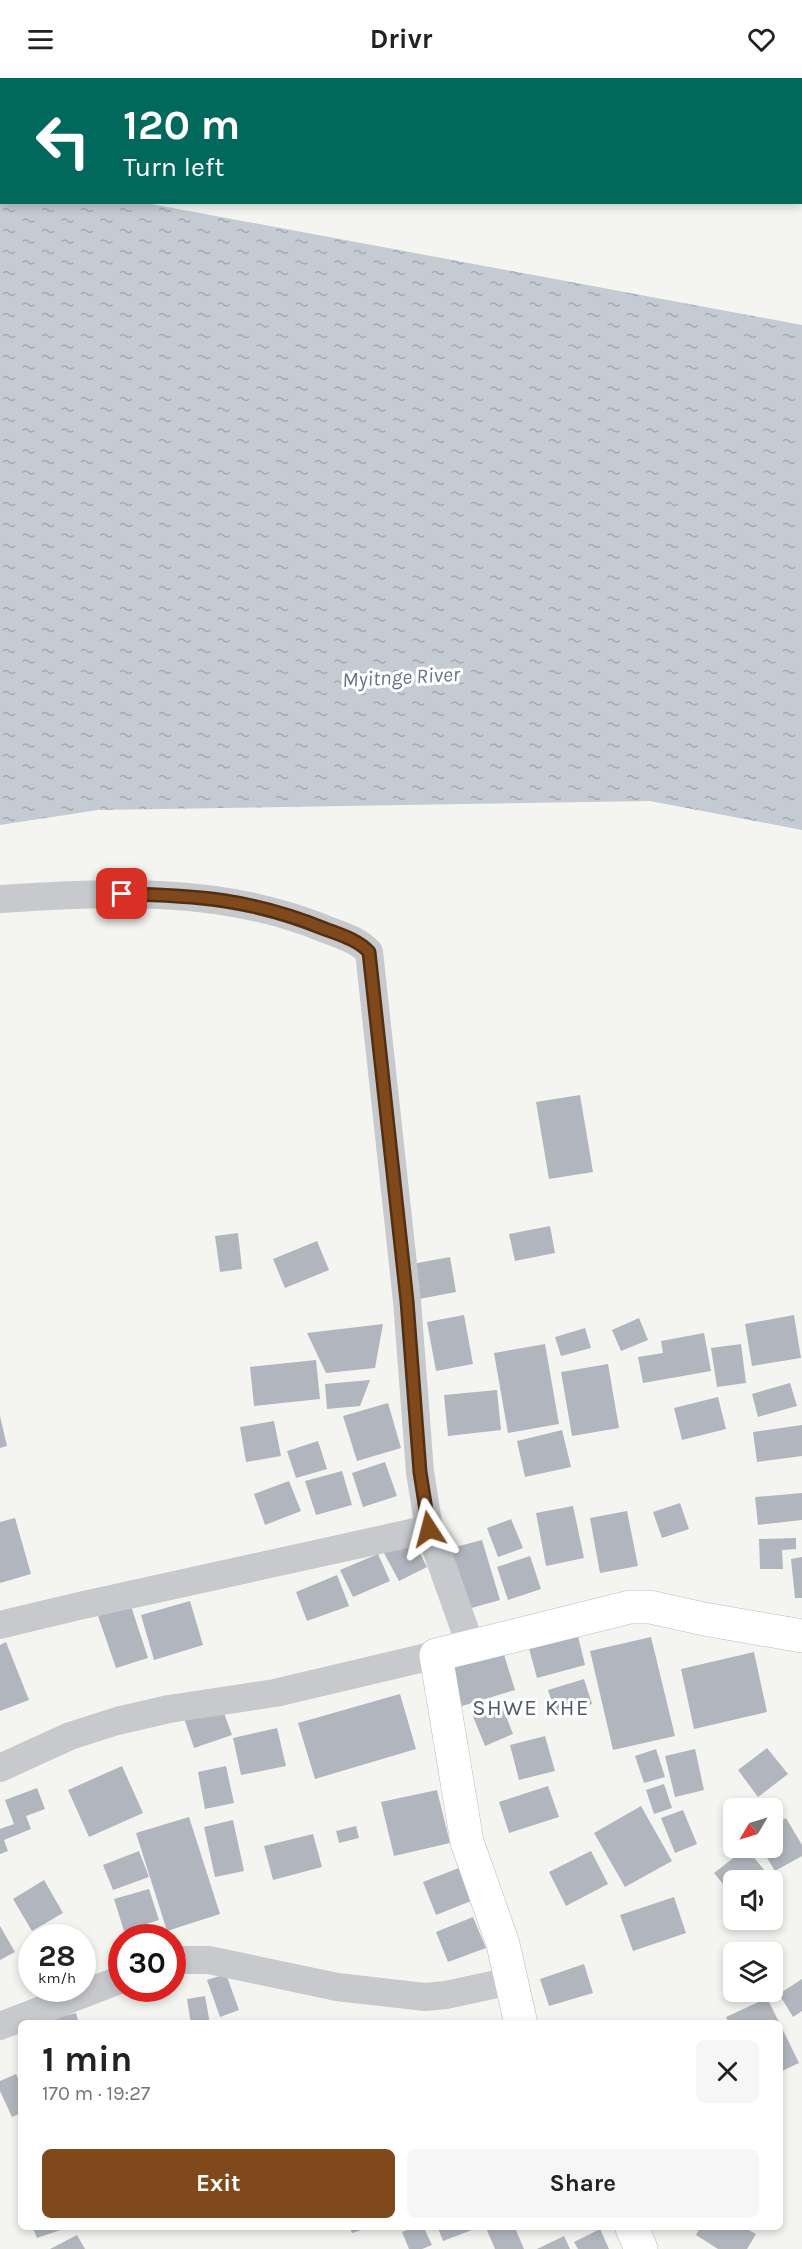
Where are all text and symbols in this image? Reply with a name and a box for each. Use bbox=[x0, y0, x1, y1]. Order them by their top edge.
icon: menu bbox=[24, 23, 57, 56]
text: Drivr bbox=[370, 23, 432, 55]
icon: heart bbox=[745, 23, 778, 56]
text: 120 m bbox=[123, 100, 240, 150]
icon: left bbox=[24, 102, 102, 180]
text: Turn left bbox=[123, 151, 224, 183]
water label: Myitnge River bbox=[341, 662, 461, 692]
pin bbox=[96, 868, 147, 919]
icon: arrive bbox=[105, 877, 138, 910]
position arrow bbox=[397, 1497, 461, 1561]
district label: SHWE KHE bbox=[472, 1695, 590, 1721]
north arrow bbox=[723, 1798, 783, 1858]
map controls bbox=[723, 1798, 783, 2002]
button: sound bbox=[723, 1870, 783, 1930]
speed limit sign: 30 bbox=[108, 1924, 186, 2002]
text: 28 bbox=[38, 1938, 76, 1974]
button: layers bbox=[723, 1942, 783, 2002]
text: km/h bbox=[38, 1969, 76, 1987]
text: 1 min bbox=[42, 2038, 132, 2080]
button: close bbox=[696, 2040, 759, 2103]
text: 170 m · 19:27 bbox=[42, 2082, 150, 2105]
button: Exit bbox=[42, 2149, 395, 2218]
button: Share bbox=[407, 2149, 759, 2218]

